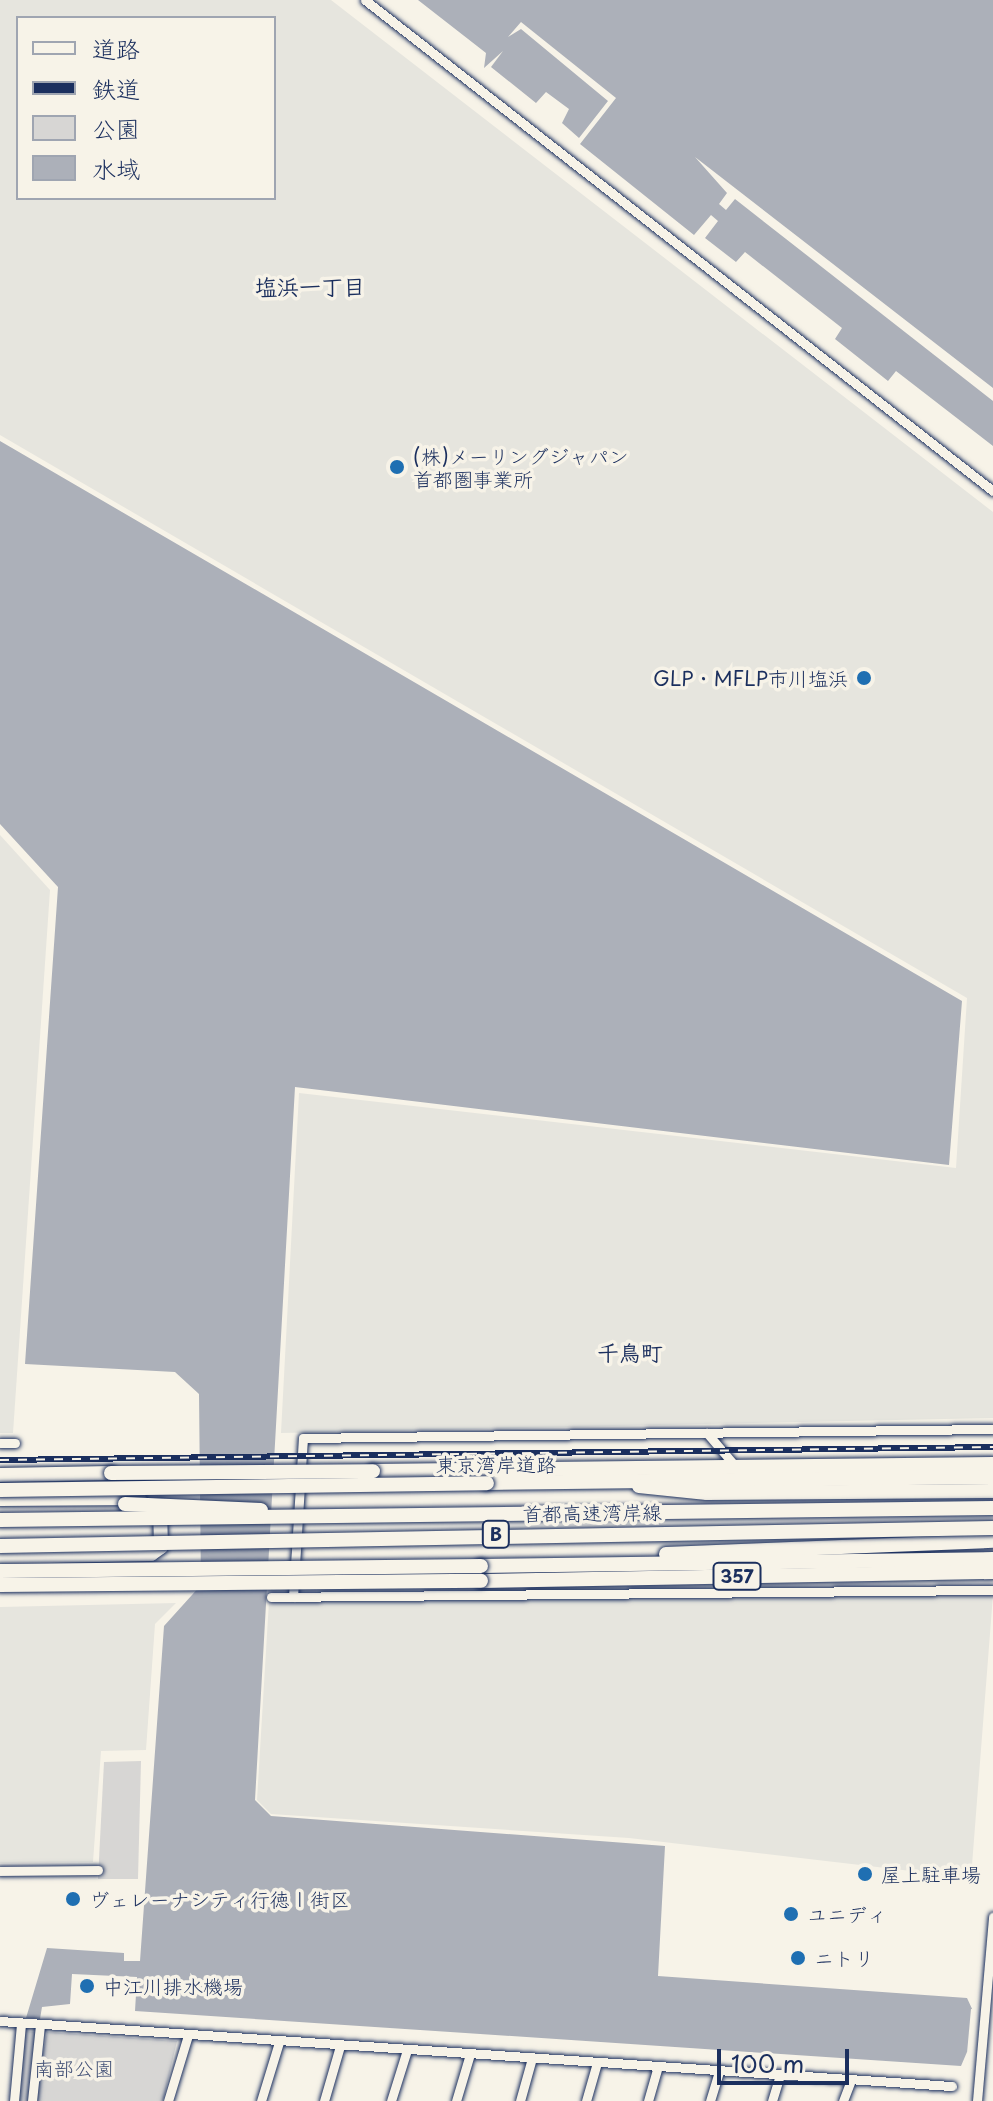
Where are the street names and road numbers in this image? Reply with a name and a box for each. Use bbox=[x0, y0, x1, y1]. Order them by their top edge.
street label: 東京湾岸道路 bbox=[436, 1452, 556, 1476]
street label: 首都高速湾岸線 bbox=[522, 1500, 662, 1526]
road number: B bbox=[480, 1520, 512, 1548]
road number: 357 bbox=[711, 1562, 763, 1590]

